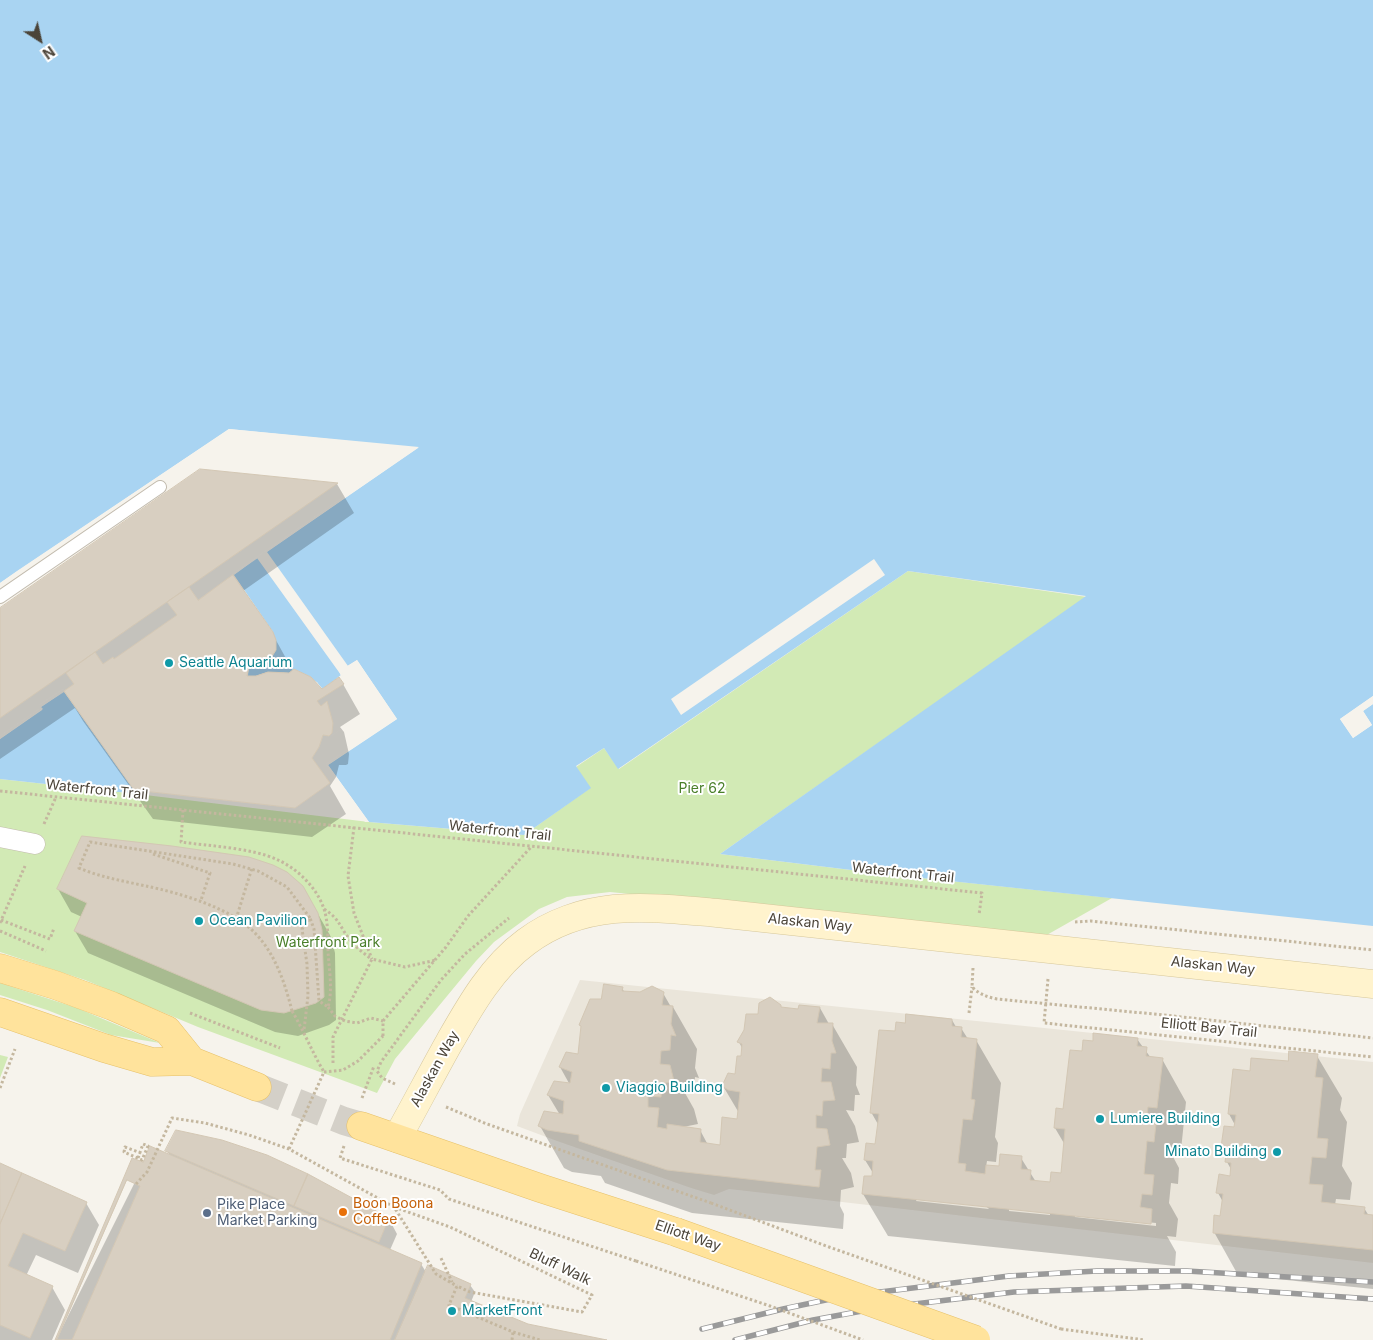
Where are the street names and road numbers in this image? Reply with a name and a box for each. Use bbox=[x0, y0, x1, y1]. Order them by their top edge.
street label: Waterfront Trail bbox=[45, 776, 149, 804]
street label: Waterfront Trail bbox=[448, 817, 552, 845]
street label: Waterfront Trail bbox=[851, 859, 955, 887]
street label: Alaskan Way bbox=[767, 910, 853, 936]
street label: Alaskan Way bbox=[1170, 953, 1256, 979]
street label: Elliott Bay Trail bbox=[1160, 1015, 1258, 1041]
street label: Alaskan Way bbox=[407, 1028, 463, 1110]
street label: Elliott Way bbox=[653, 1217, 723, 1255]
street label: Bluff Walk bbox=[526, 1245, 594, 1289]

